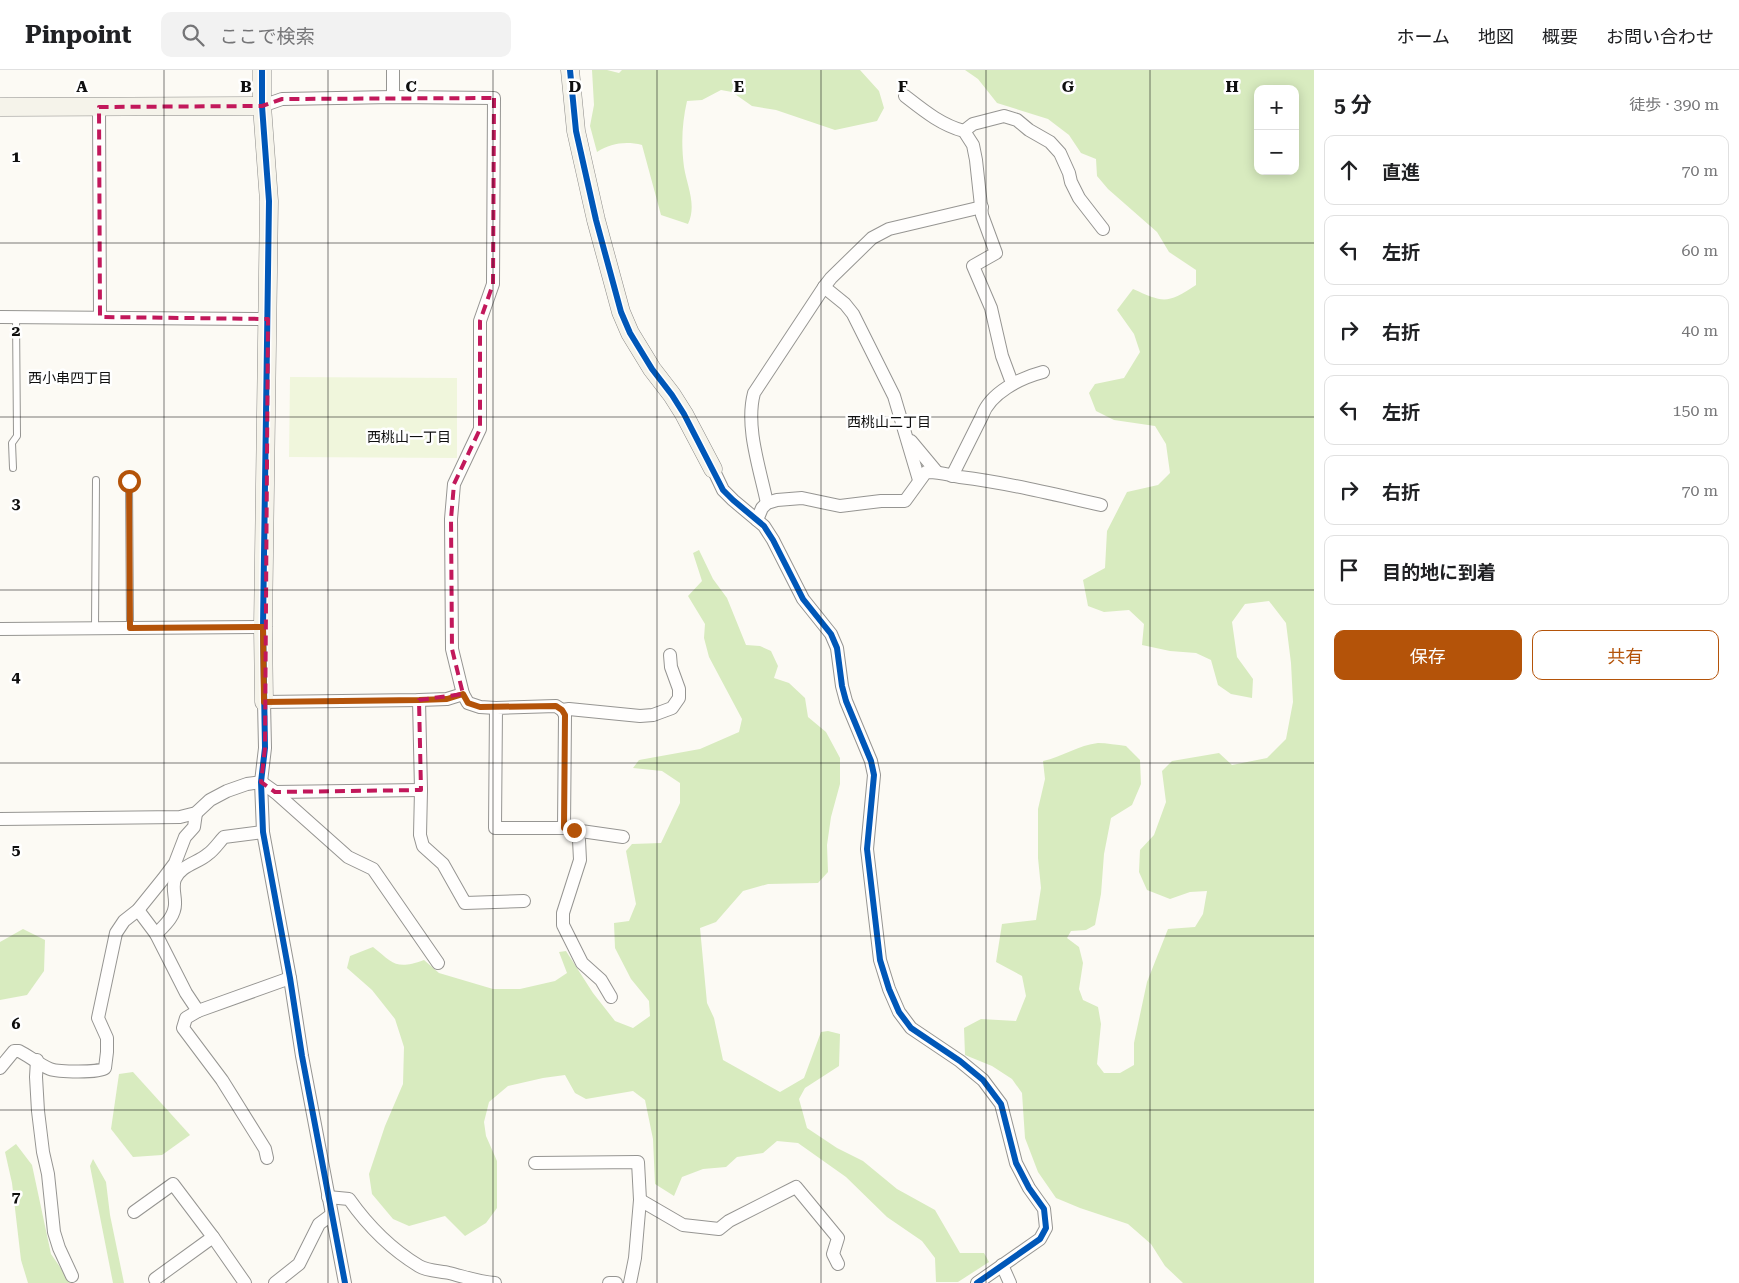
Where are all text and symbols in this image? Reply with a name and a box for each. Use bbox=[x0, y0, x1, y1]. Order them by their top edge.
search box bbox=[161, 12, 511, 57]
text: Pinpoint bbox=[25, 21, 131, 49]
icon: search bbox=[179, 21, 207, 49]
text: ここで検索 bbox=[219, 25, 314, 48]
text: ホーム bbox=[1397, 26, 1450, 47]
text: 地図 bbox=[1478, 26, 1514, 47]
text: 概要 bbox=[1542, 26, 1578, 47]
text: お問い合わせ bbox=[1606, 26, 1714, 47]
text: A bbox=[76, 77, 88, 96]
text: B bbox=[240, 77, 252, 96]
text: C bbox=[405, 77, 417, 96]
text: D bbox=[569, 77, 582, 96]
text: E bbox=[734, 77, 744, 96]
text: F bbox=[898, 77, 908, 96]
text: G bbox=[1062, 77, 1075, 96]
text: H bbox=[1225, 77, 1239, 96]
map controls bbox=[1254, 85, 1299, 175]
button: + bbox=[1254, 85, 1299, 130]
text: 5 分 bbox=[1334, 93, 1372, 117]
text: 徒歩 · 390 m bbox=[1629, 95, 1719, 114]
button: − bbox=[1254, 130, 1299, 175]
text: 1 bbox=[12, 147, 21, 166]
icon: ahead bbox=[1335, 156, 1363, 184]
text: 直進 bbox=[1382, 161, 1420, 184]
text: 70 m bbox=[1681, 161, 1718, 180]
icon: left bbox=[1335, 236, 1363, 264]
text: 左折 bbox=[1382, 241, 1420, 264]
text: 60 m bbox=[1681, 241, 1718, 260]
icon: right bbox=[1335, 316, 1363, 344]
text: 2 bbox=[12, 321, 21, 340]
text: 右折 bbox=[1382, 321, 1420, 344]
text: 40 m bbox=[1681, 321, 1718, 340]
district label: 西小串四丁目 bbox=[28, 370, 112, 386]
icon: left bbox=[1335, 396, 1363, 424]
text: 左折 bbox=[1382, 401, 1420, 424]
text: 150 m bbox=[1672, 401, 1718, 420]
district label: 西桃山二丁目 bbox=[847, 414, 931, 430]
district label: 西桃山一丁目 bbox=[367, 429, 451, 445]
route start bbox=[118, 470, 141, 493]
icon: right bbox=[1335, 476, 1363, 504]
text: 右折 bbox=[1382, 481, 1420, 504]
text: 70 m bbox=[1681, 481, 1718, 500]
text: 3 bbox=[12, 494, 21, 513]
icon: arrive bbox=[1335, 556, 1363, 584]
text: 目的地に到着 bbox=[1382, 561, 1496, 584]
button: 保存 bbox=[1334, 630, 1522, 680]
button: 共有 bbox=[1532, 630, 1719, 680]
text: 4 bbox=[12, 667, 21, 686]
route end bbox=[563, 819, 586, 842]
text: 5 bbox=[12, 840, 21, 859]
text: 6 bbox=[12, 1014, 21, 1033]
text: 7 bbox=[12, 1187, 21, 1206]

